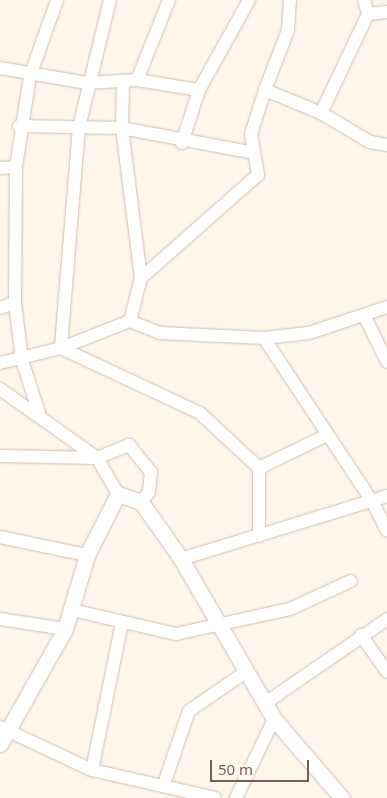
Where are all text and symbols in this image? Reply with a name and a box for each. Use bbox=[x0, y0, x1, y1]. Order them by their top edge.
scale bar bbox=[212, 750, 311, 782]
text: 50 m bbox=[218, 759, 253, 779]

